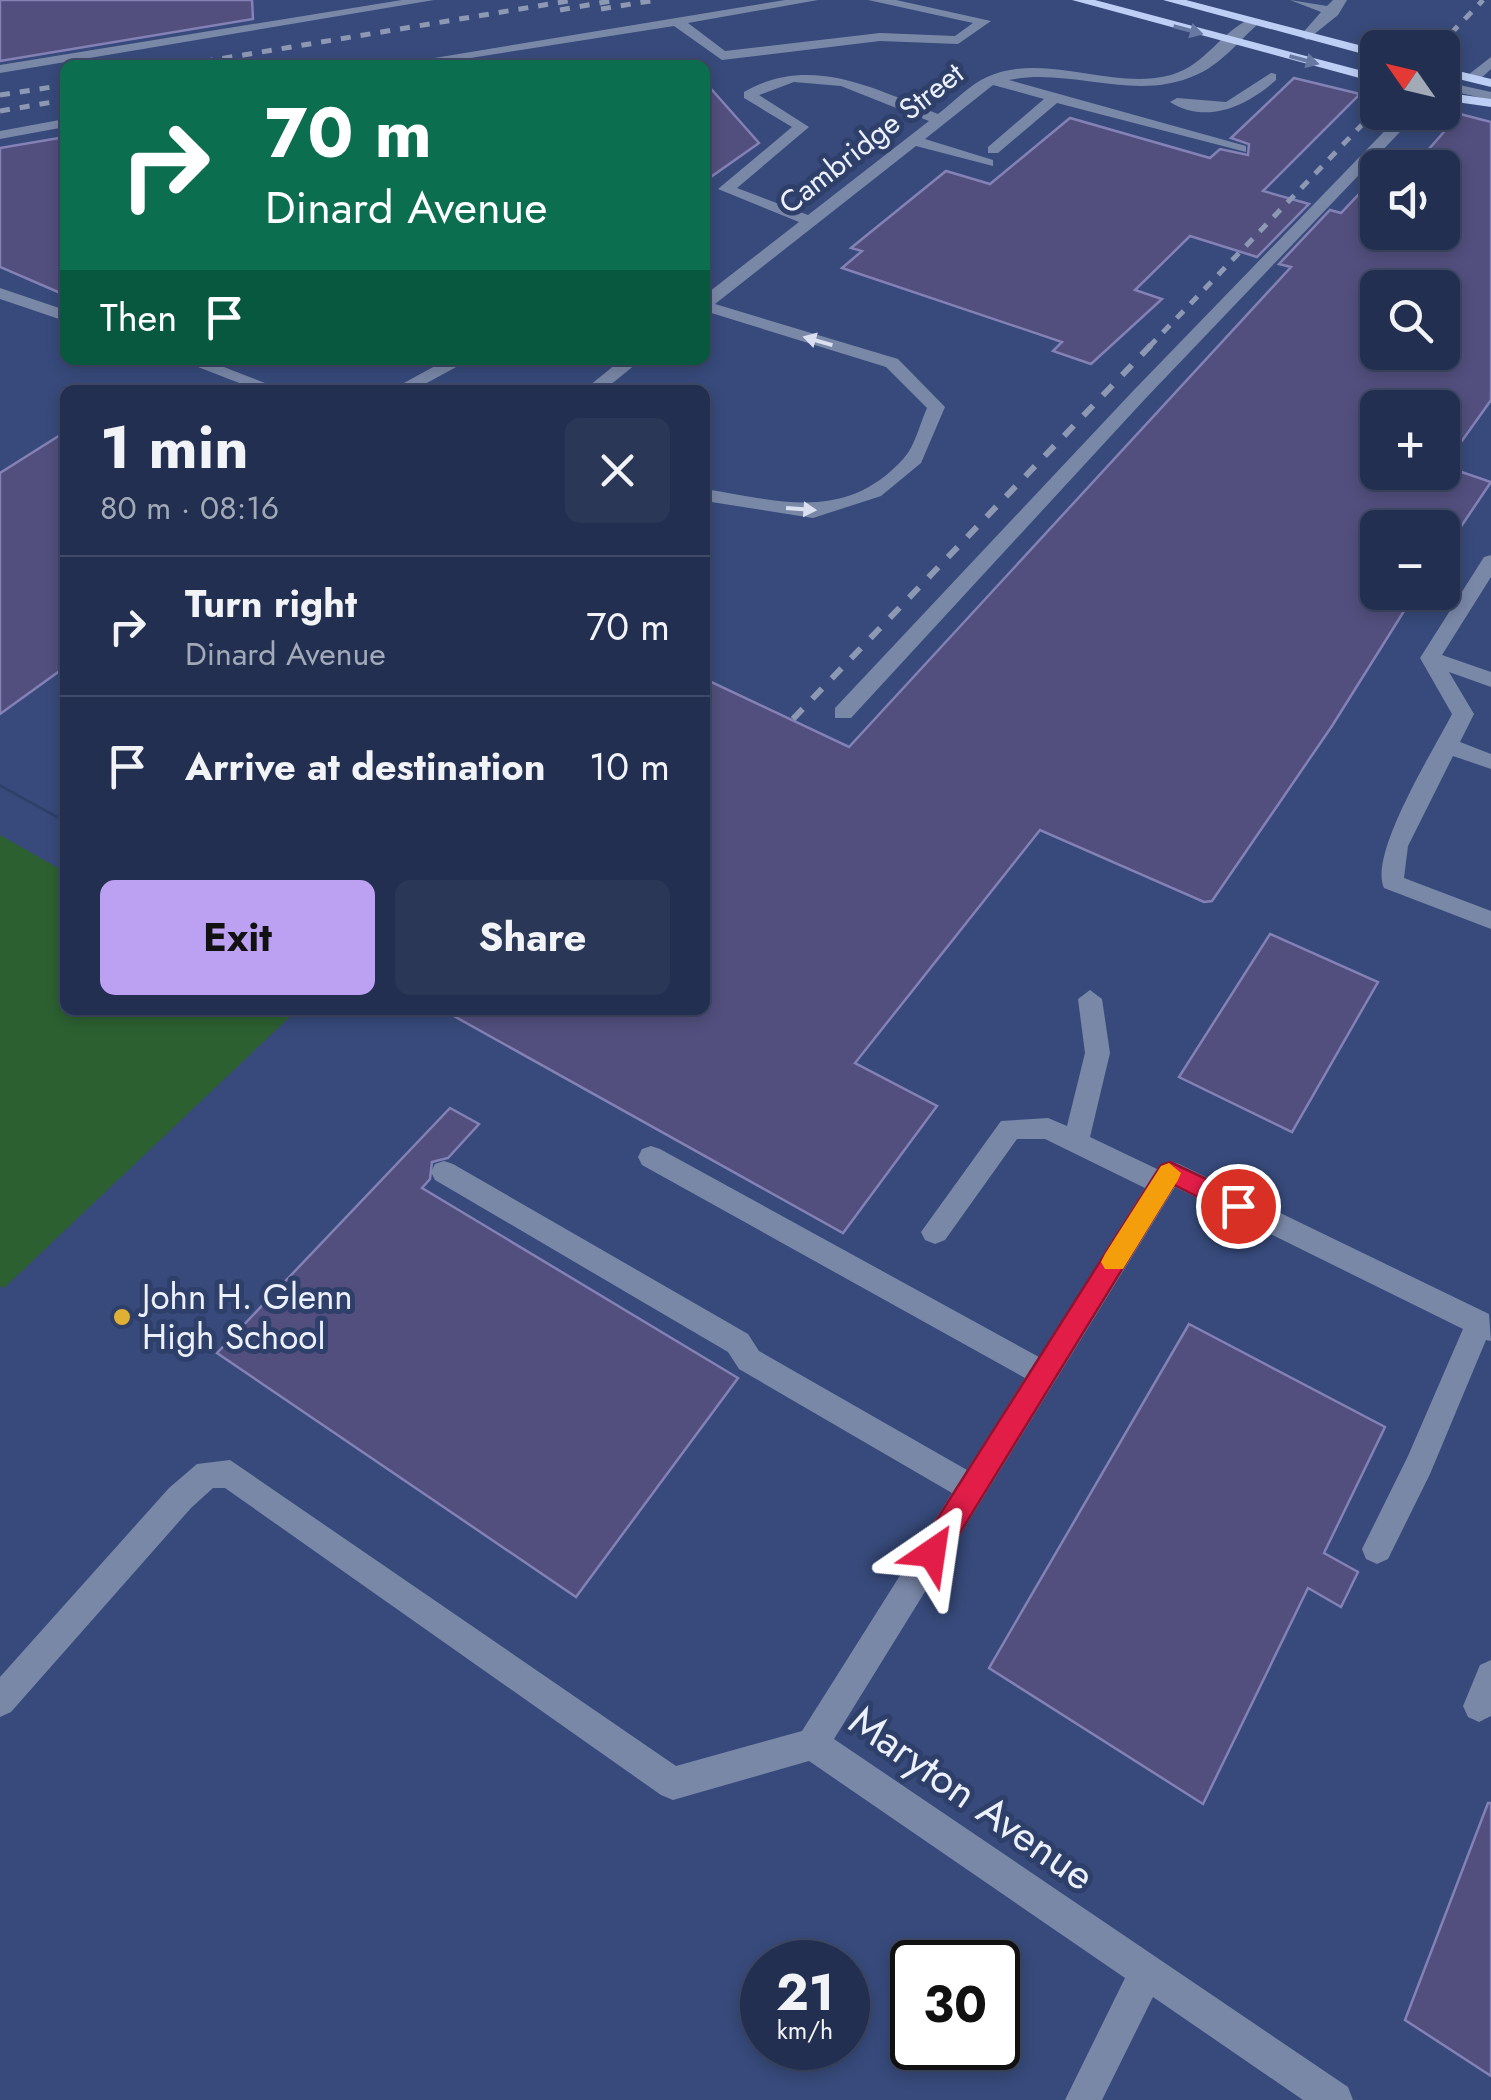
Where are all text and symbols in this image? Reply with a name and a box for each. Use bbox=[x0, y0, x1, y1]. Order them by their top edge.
one-way arrow bbox=[1173, 23, 1204, 39]
north arrow bbox=[1360, 30, 1460, 130]
map controls bbox=[1360, 30, 1460, 610]
street label: Cambridge Street bbox=[770, 52, 973, 224]
one-way arrow bbox=[1289, 53, 1320, 68]
text: 70 m bbox=[265, 82, 432, 183]
icon: right bbox=[100, 100, 230, 230]
button: sound bbox=[1360, 150, 1460, 250]
text: Dinard Avenue bbox=[265, 175, 547, 240]
button: search bbox=[1360, 270, 1460, 370]
text: Then bbox=[100, 290, 177, 345]
icon: arrive bbox=[197, 290, 252, 345]
one-way arrow bbox=[802, 333, 832, 348]
button: + bbox=[1360, 390, 1460, 490]
text: 1 min bbox=[100, 404, 249, 491]
button: close bbox=[565, 418, 670, 523]
text: 80 m · 08:16 bbox=[100, 485, 279, 531]
one-way arrow bbox=[786, 501, 817, 517]
button: − bbox=[1360, 510, 1460, 610]
text: Turn right bbox=[185, 576, 357, 631]
icon: right bbox=[100, 599, 155, 654]
text: 70 m bbox=[586, 599, 670, 654]
text: Dinard Avenue bbox=[185, 631, 386, 677]
icon: arrive bbox=[100, 739, 155, 794]
text: Arrive at destination bbox=[185, 739, 546, 794]
text: 10 m bbox=[589, 739, 670, 794]
button: Exit bbox=[100, 880, 375, 995]
button: Share bbox=[395, 880, 670, 995]
pin bbox=[1196, 1164, 1281, 1249]
icon: arrive bbox=[1211, 1179, 1266, 1234]
place label: John H. Glenn High School bbox=[138, 1272, 353, 1362]
marker: John H. Glenn High School bbox=[111, 1306, 133, 1328]
position arrow bbox=[880, 1501, 984, 1605]
street label: Maryton Avenue bbox=[837, 1691, 1107, 1905]
speed limit sign: 30 bbox=[890, 1940, 1020, 2070]
text: 21 bbox=[776, 1956, 834, 2029]
text: km/h bbox=[777, 2012, 833, 2048]

